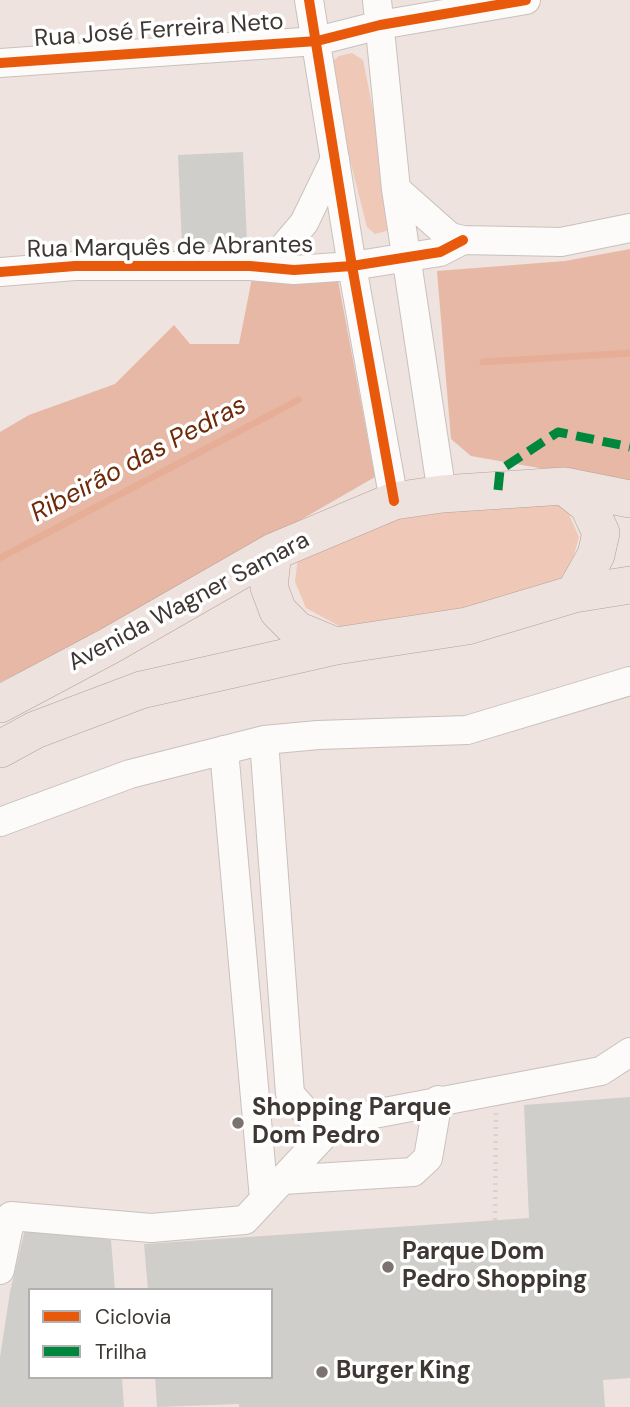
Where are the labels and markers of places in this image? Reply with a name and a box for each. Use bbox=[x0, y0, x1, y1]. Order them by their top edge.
place label: Shopping Parque Dom Pedro bbox=[252, 1095, 451, 1151]
marker: Shopping Parque Dom Pedro bbox=[230, 1115, 246, 1131]
place label: Parque Dom Pedro Shopping bbox=[402, 1239, 587, 1295]
marker: Parque Dom Pedro Shopping bbox=[380, 1259, 396, 1275]
place label: Burger King bbox=[336, 1358, 471, 1386]
marker: Burger King bbox=[314, 1364, 330, 1380]

